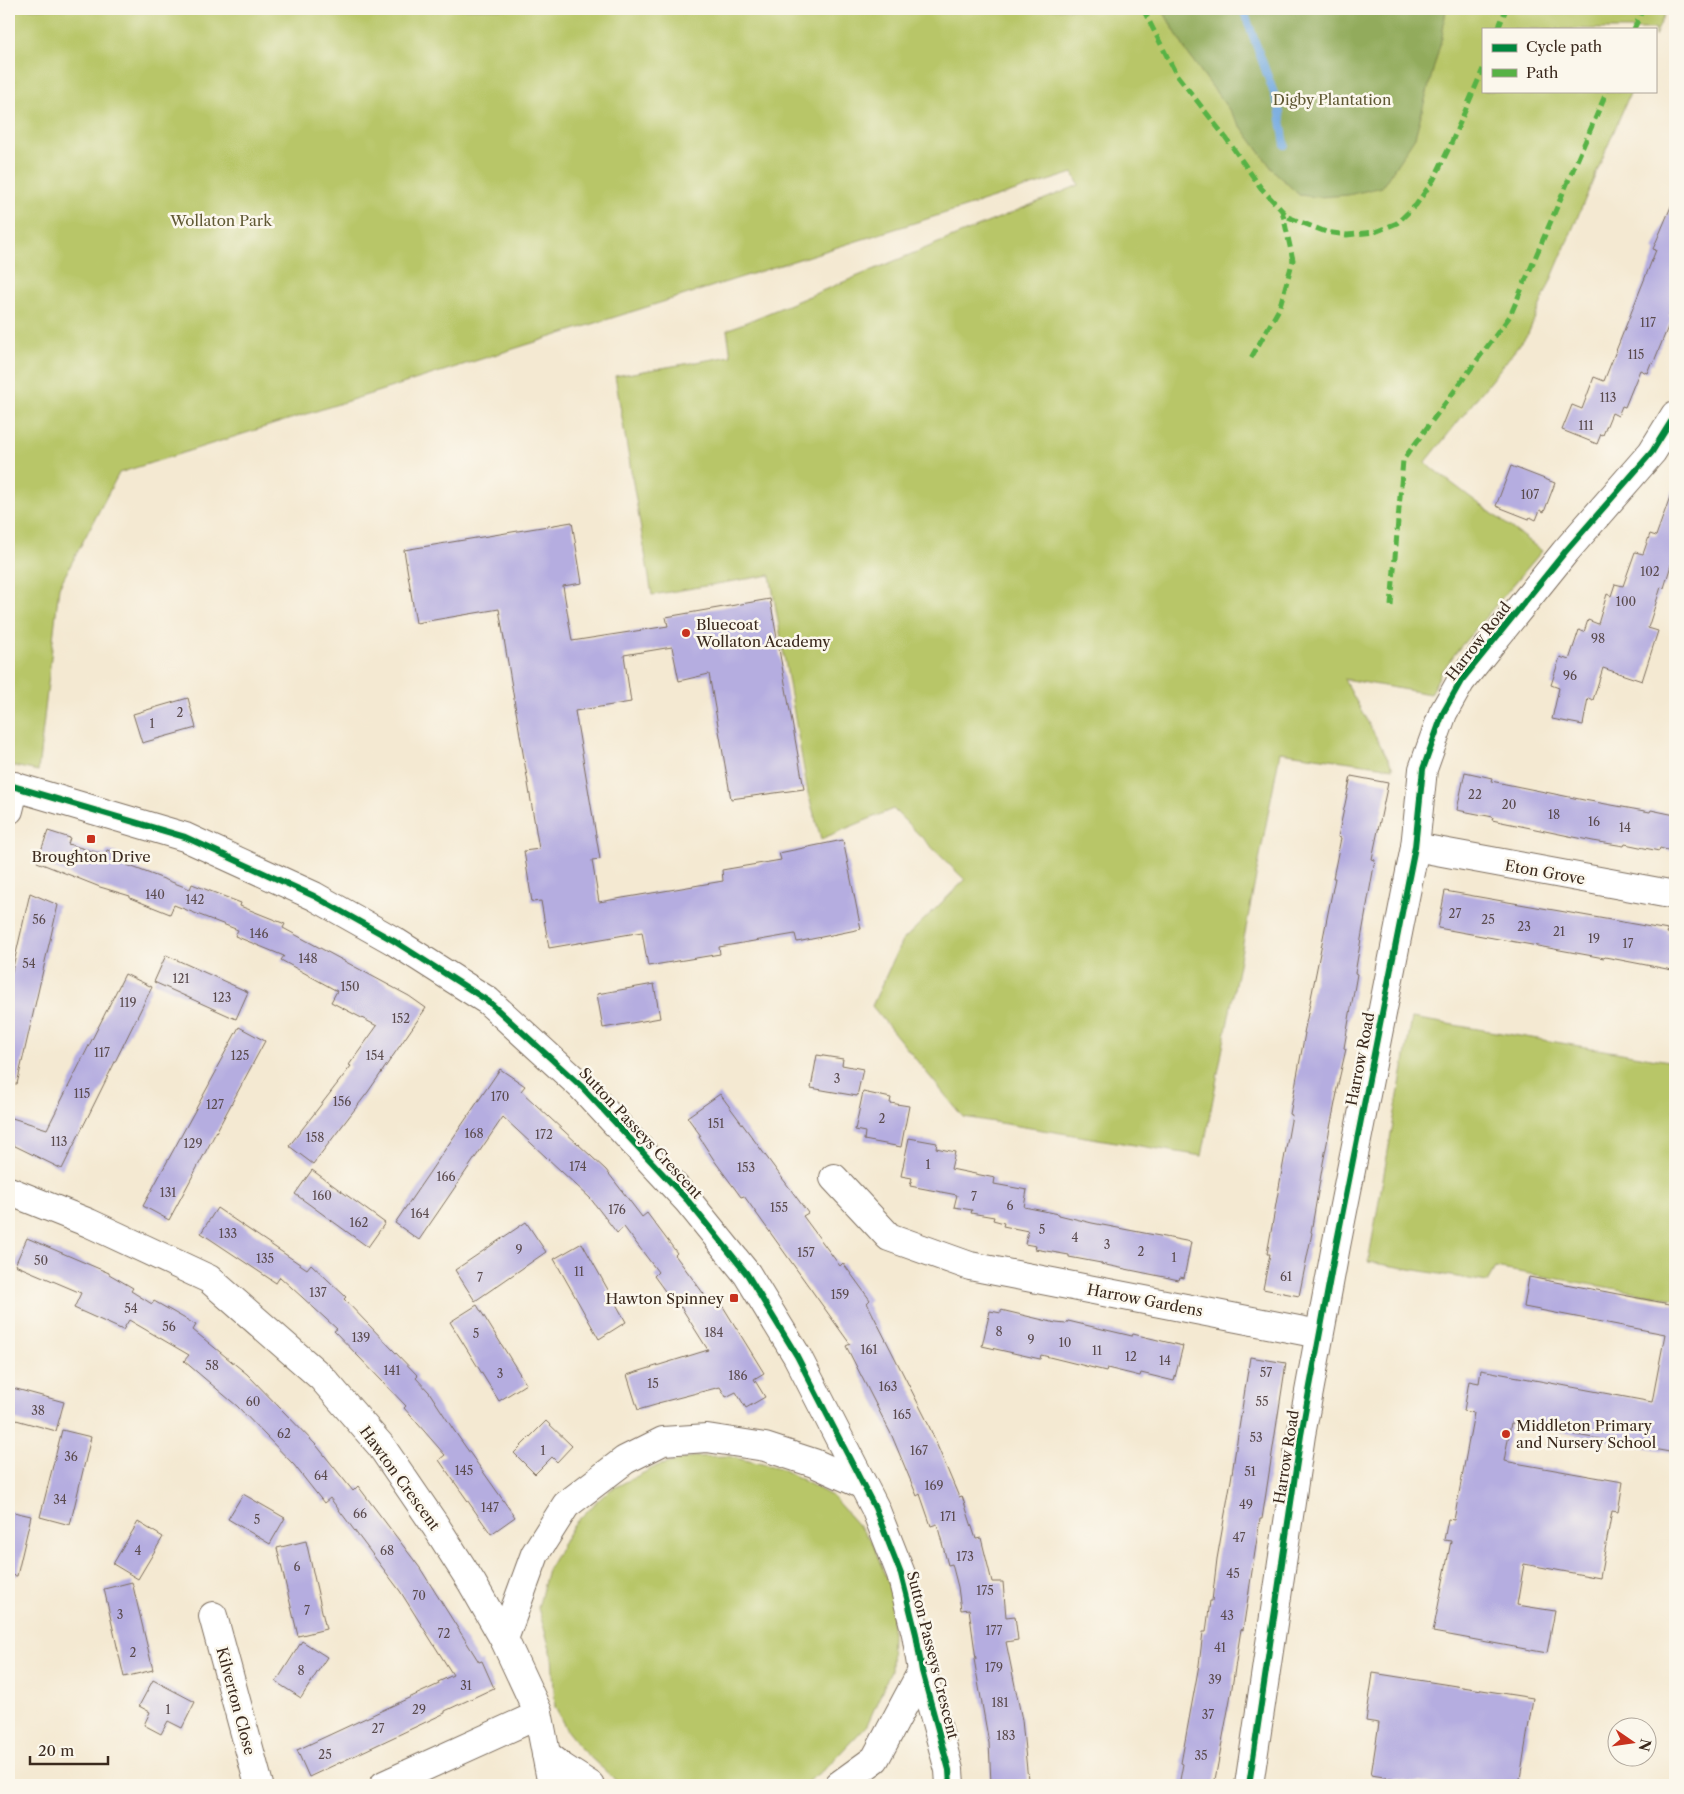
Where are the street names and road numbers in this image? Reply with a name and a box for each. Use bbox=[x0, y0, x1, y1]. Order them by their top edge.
street label: Harrow Road bbox=[1441, 598, 1515, 684]
street label: Eton Grove bbox=[1503, 856, 1587, 888]
street label: Harrow Road bbox=[1342, 1011, 1378, 1107]
street label: Sutton Passeys Crescent bbox=[575, 1063, 707, 1203]
street label: Harrow Gardens bbox=[1086, 1279, 1204, 1321]
street label: Harrow Road bbox=[1269, 1409, 1303, 1505]
street label: Hawton Crescent bbox=[356, 1422, 445, 1534]
street label: Sutton Passeys Crescent bbox=[903, 1569, 963, 1742]
street label: Kilverton Close bbox=[212, 1645, 260, 1757]

